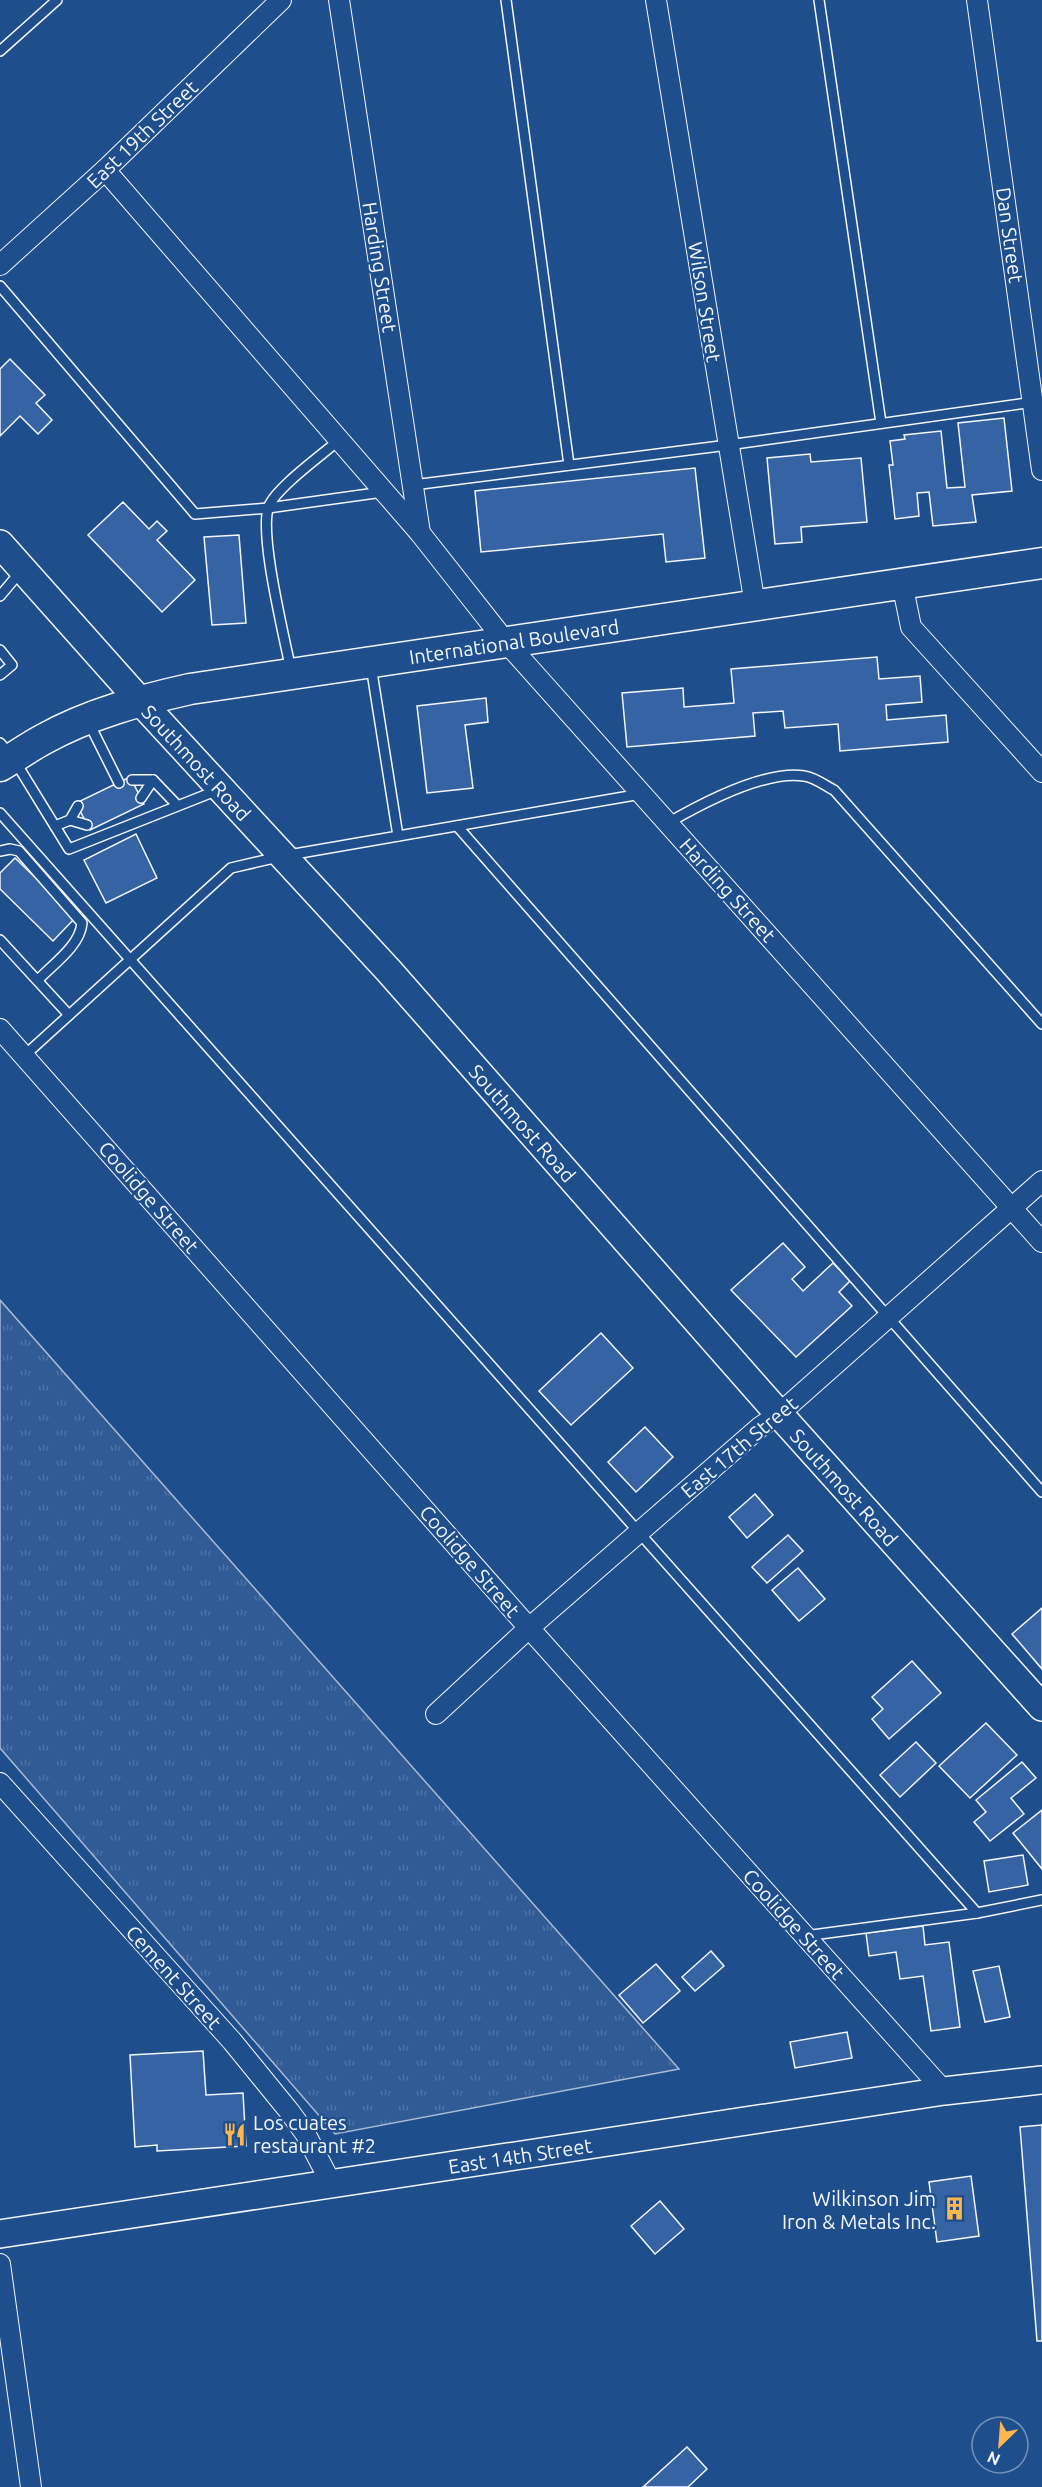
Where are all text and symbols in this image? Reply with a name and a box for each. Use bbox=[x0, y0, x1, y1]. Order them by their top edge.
street label: East 19th Street bbox=[82, 75, 202, 193]
street label: Dan Street bbox=[992, 186, 1028, 284]
street label: Harding Street bbox=[358, 200, 402, 334]
street label: Wilson Street bbox=[684, 240, 726, 364]
street label: International Boulevard bbox=[407, 614, 621, 668]
street label: Southmost Road bbox=[138, 700, 256, 825]
street label: Harding Street bbox=[675, 833, 781, 947]
street label: Southmost Road bbox=[465, 1059, 581, 1186]
street label: Coolidge Street bbox=[94, 1136, 204, 1258]
street label: East 17th Street bbox=[676, 1392, 802, 1502]
street label: Southmost Road bbox=[786, 1424, 903, 1550]
street label: Coolidge Street bbox=[415, 1500, 525, 1622]
street label: Coolidge Street bbox=[738, 1864, 850, 1984]
street label: Cement Street bbox=[122, 1921, 227, 2034]
place label: Los cuates restaurant #2 bbox=[253, 2111, 376, 2157]
restaurant icon: Los cuates restaurant #2 bbox=[222, 2121, 248, 2147]
street label: East 14th Street bbox=[447, 2133, 594, 2177]
place label: Wilkinson Jim Iron & Metals Inc. bbox=[782, 2187, 936, 2233]
building icon: Wilkinson Jim Iron & Metals Inc. bbox=[941, 2196, 967, 2222]
north arrow bbox=[970, 2415, 1030, 2475]
text: N bbox=[984, 2448, 1003, 2469]

